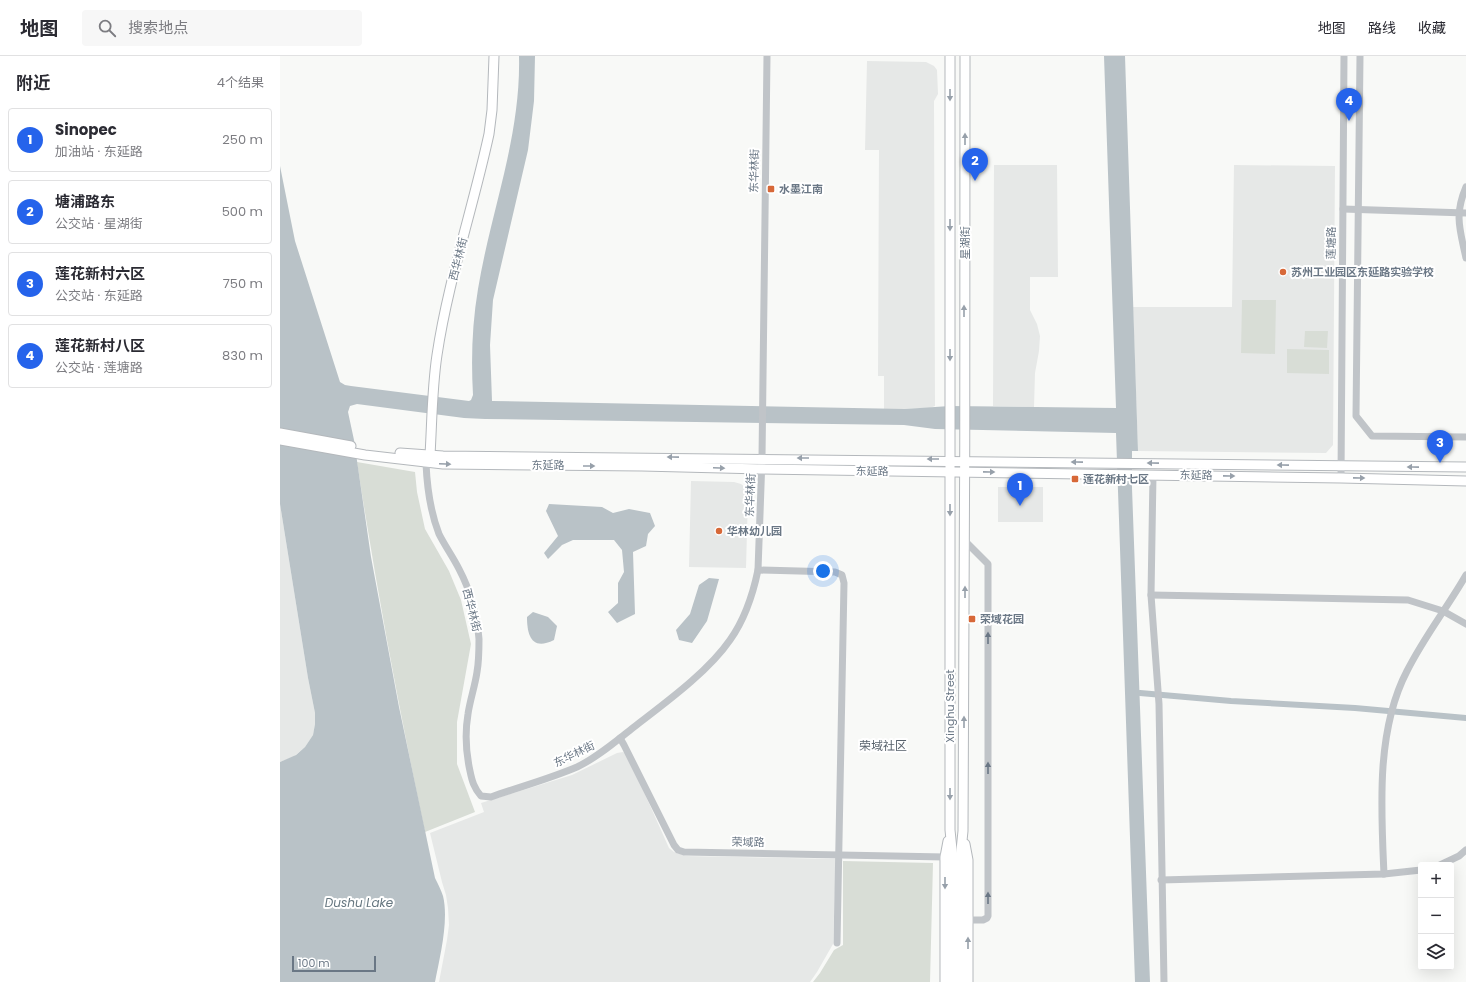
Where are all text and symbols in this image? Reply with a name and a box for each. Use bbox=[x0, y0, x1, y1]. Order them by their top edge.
search box bbox=[82, 10, 362, 46]
text: 地图 bbox=[20, 15, 58, 42]
icon: search bbox=[96, 17, 118, 39]
text: 搜索地点 bbox=[128, 17, 188, 38]
text: 地图 bbox=[1318, 18, 1346, 38]
text: 路线 bbox=[1368, 18, 1396, 38]
text: 收藏 bbox=[1418, 18, 1446, 38]
text: 附近 bbox=[16, 71, 50, 95]
text: 4个结果 bbox=[217, 73, 264, 92]
pin: 4 bbox=[1336, 88, 1362, 121]
one-way arrow bbox=[947, 89, 953, 102]
text: Sinopec bbox=[55, 119, 117, 140]
text: 1 bbox=[28, 130, 32, 149]
text: 250 m bbox=[222, 130, 263, 149]
one-way arrow bbox=[962, 132, 968, 145]
text: 加油站 · 东延路 bbox=[55, 142, 143, 161]
pin: 2 bbox=[962, 148, 988, 181]
street label: 东华林街 bbox=[746, 149, 762, 193]
place label: 水墨江南 bbox=[779, 181, 823, 197]
marker: 水墨江南 bbox=[766, 184, 776, 194]
text: 塘浦路东 bbox=[55, 191, 115, 212]
text: 2 bbox=[26, 202, 34, 221]
text: 500 m bbox=[222, 202, 263, 221]
text: 公交站 · 星湖街 bbox=[55, 214, 143, 233]
one-way arrow bbox=[947, 219, 953, 232]
street label: 莲塘路 bbox=[1323, 226, 1339, 260]
street label: 星湖街 bbox=[957, 227, 973, 260]
street label: 西华林街 bbox=[445, 236, 471, 282]
text: 莲花新村六区 bbox=[55, 263, 145, 284]
place label: 苏州工业园区东延路实验学校 bbox=[1291, 264, 1434, 280]
marker: 苏州工业园区东延路实验学校 bbox=[1278, 267, 1288, 277]
text: 3 bbox=[26, 274, 34, 293]
text: 750 m bbox=[223, 274, 263, 293]
text: 公交站 · 东延路 bbox=[55, 286, 143, 305]
one-way arrow bbox=[961, 304, 967, 317]
text: 莲花新村八区 bbox=[55, 335, 145, 356]
text: 4 bbox=[26, 346, 34, 365]
text: 830 m bbox=[222, 346, 263, 365]
one-way arrow bbox=[947, 349, 953, 362]
text: 公交站 · 莲塘路 bbox=[55, 358, 143, 377]
pin: 3 bbox=[1427, 430, 1453, 463]
one-way arrow bbox=[666, 454, 679, 460]
one-way arrow bbox=[796, 455, 809, 461]
one-way arrow bbox=[926, 456, 939, 462]
street label: 东延路 bbox=[532, 457, 565, 473]
one-way arrow bbox=[1070, 459, 1083, 465]
one-way arrow bbox=[1147, 460, 1159, 467]
one-way arrow bbox=[439, 461, 452, 467]
one-way arrow bbox=[1276, 462, 1289, 468]
one-way arrow bbox=[583, 463, 596, 469]
street label: 东延路 bbox=[855, 463, 889, 479]
one-way arrow bbox=[1407, 463, 1419, 470]
one-way arrow bbox=[713, 465, 726, 471]
street label: 东延路 bbox=[1179, 467, 1213, 483]
one-way arrow bbox=[983, 469, 995, 476]
place label: 莲花新村七区 bbox=[1083, 471, 1149, 487]
street label: 东华林街 bbox=[741, 473, 759, 517]
pin: 1 bbox=[1007, 473, 1033, 506]
one-way arrow bbox=[1223, 473, 1236, 479]
marker: 莲花新村七区 bbox=[1070, 474, 1080, 484]
one-way arrow bbox=[1353, 475, 1366, 481]
one-way arrow bbox=[947, 504, 953, 517]
place label: 华林幼儿园 bbox=[727, 523, 782, 539]
marker: 华林幼儿园 bbox=[714, 526, 724, 536]
your location bbox=[813, 561, 833, 581]
one-way arrow bbox=[962, 585, 968, 598]
street label: 西华林街 bbox=[459, 587, 485, 633]
place label: 荣域花园 bbox=[980, 611, 1024, 627]
marker: 荣域花园 bbox=[967, 614, 977, 624]
one-way arrow bbox=[985, 631, 991, 644]
street label: Xinghu Street bbox=[942, 669, 958, 743]
one-way arrow bbox=[961, 715, 967, 728]
street label: 东华林街 bbox=[551, 737, 597, 771]
district label: 荣域社区 bbox=[859, 737, 907, 754]
one-way arrow bbox=[985, 761, 991, 774]
one-way arrow bbox=[947, 788, 953, 801]
street label: 荣域路 bbox=[731, 834, 765, 850]
map controls bbox=[1418, 862, 1454, 970]
button: + bbox=[1418, 862, 1454, 898]
one-way arrow bbox=[942, 877, 948, 890]
one-way arrow bbox=[985, 891, 991, 904]
water label: Dushu Lake bbox=[325, 894, 394, 911]
button: − bbox=[1418, 898, 1454, 934]
button: layers bbox=[1418, 934, 1454, 970]
one-way arrow bbox=[965, 936, 971, 949]
scale bar bbox=[292, 954, 376, 973]
text: 100 m bbox=[298, 955, 330, 971]

